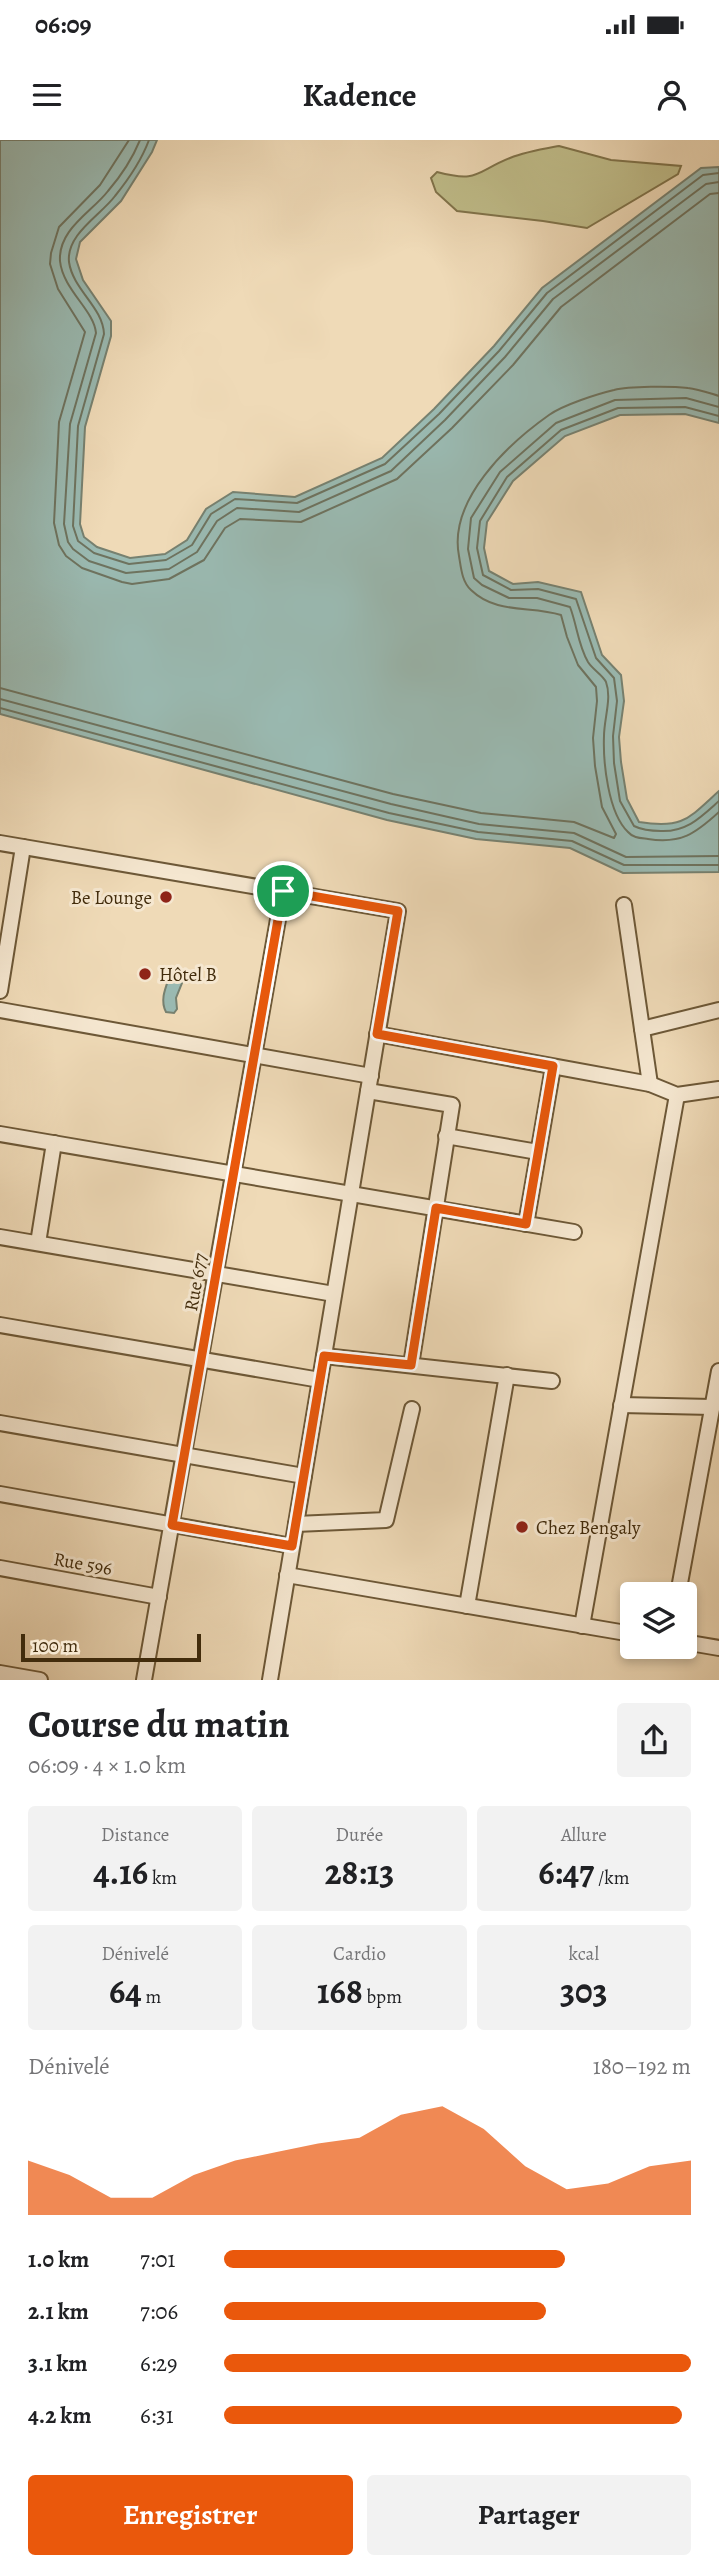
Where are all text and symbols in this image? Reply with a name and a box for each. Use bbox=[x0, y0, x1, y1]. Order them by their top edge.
text: 06:09 bbox=[35, 7, 92, 42]
text: Kadence bbox=[302, 73, 417, 117]
icon: menu bbox=[28, 76, 66, 114]
icon: person bbox=[653, 76, 691, 114]
pin bbox=[253, 861, 313, 921]
icon: arrive bbox=[264, 872, 302, 910]
place label: Be Lounge bbox=[71, 885, 152, 911]
marker: Be Lounge bbox=[158, 889, 174, 905]
place label: Hôtel B bbox=[159, 962, 217, 988]
marker: Hôtel B bbox=[137, 966, 153, 982]
street label: Rue 677 bbox=[178, 1251, 214, 1313]
place label: Chez Bengaly bbox=[536, 1515, 641, 1541]
marker: Chez Bengaly bbox=[514, 1519, 530, 1535]
street label: Rue 596 bbox=[51, 1546, 114, 1582]
map controls bbox=[620, 1582, 697, 1659]
button: layers bbox=[620, 1582, 697, 1659]
scale bar bbox=[21, 1631, 201, 1663]
text: 100 m bbox=[32, 1633, 78, 1659]
text: Course du matin bbox=[28, 1698, 290, 1750]
button: share bbox=[617, 1703, 691, 1777]
text: 06:09 · 4 × 1.0 km bbox=[28, 1750, 186, 1781]
text: Distance bbox=[101, 1822, 169, 1848]
text: Durée bbox=[336, 1822, 383, 1848]
text: Allure bbox=[561, 1822, 607, 1848]
text: 4.16 bbox=[93, 1848, 148, 1896]
text: 28:13 bbox=[325, 1848, 394, 1896]
text: 6:47 bbox=[538, 1848, 594, 1896]
text: km bbox=[148, 1865, 177, 1891]
text: /km bbox=[594, 1865, 629, 1891]
text: Dénivelé bbox=[101, 1941, 169, 1967]
text: Cardio bbox=[333, 1941, 386, 1967]
text: kcal bbox=[569, 1941, 599, 1967]
text: 64 bbox=[109, 1967, 142, 2015]
text: 168 bbox=[317, 1967, 363, 2015]
text: 303 bbox=[560, 1967, 608, 2015]
text: m bbox=[142, 1984, 161, 2010]
text: bpm bbox=[363, 1984, 402, 2010]
text: Dénivelé bbox=[28, 2051, 110, 2082]
text: 180–192 m bbox=[593, 2051, 691, 2082]
text: 1.0 km bbox=[28, 2244, 89, 2275]
text: 7:01 bbox=[140, 2244, 175, 2275]
text: 2.1 km bbox=[28, 2296, 89, 2327]
text: 7:06 bbox=[140, 2296, 178, 2327]
text: 3.1 km bbox=[28, 2348, 88, 2379]
text: 6:29 bbox=[140, 2348, 178, 2379]
text: 4.2 km bbox=[28, 2400, 91, 2431]
text: 6:31 bbox=[140, 2400, 174, 2431]
button: Enregistrer bbox=[28, 2475, 353, 2555]
button: Partager bbox=[367, 2475, 691, 2555]

